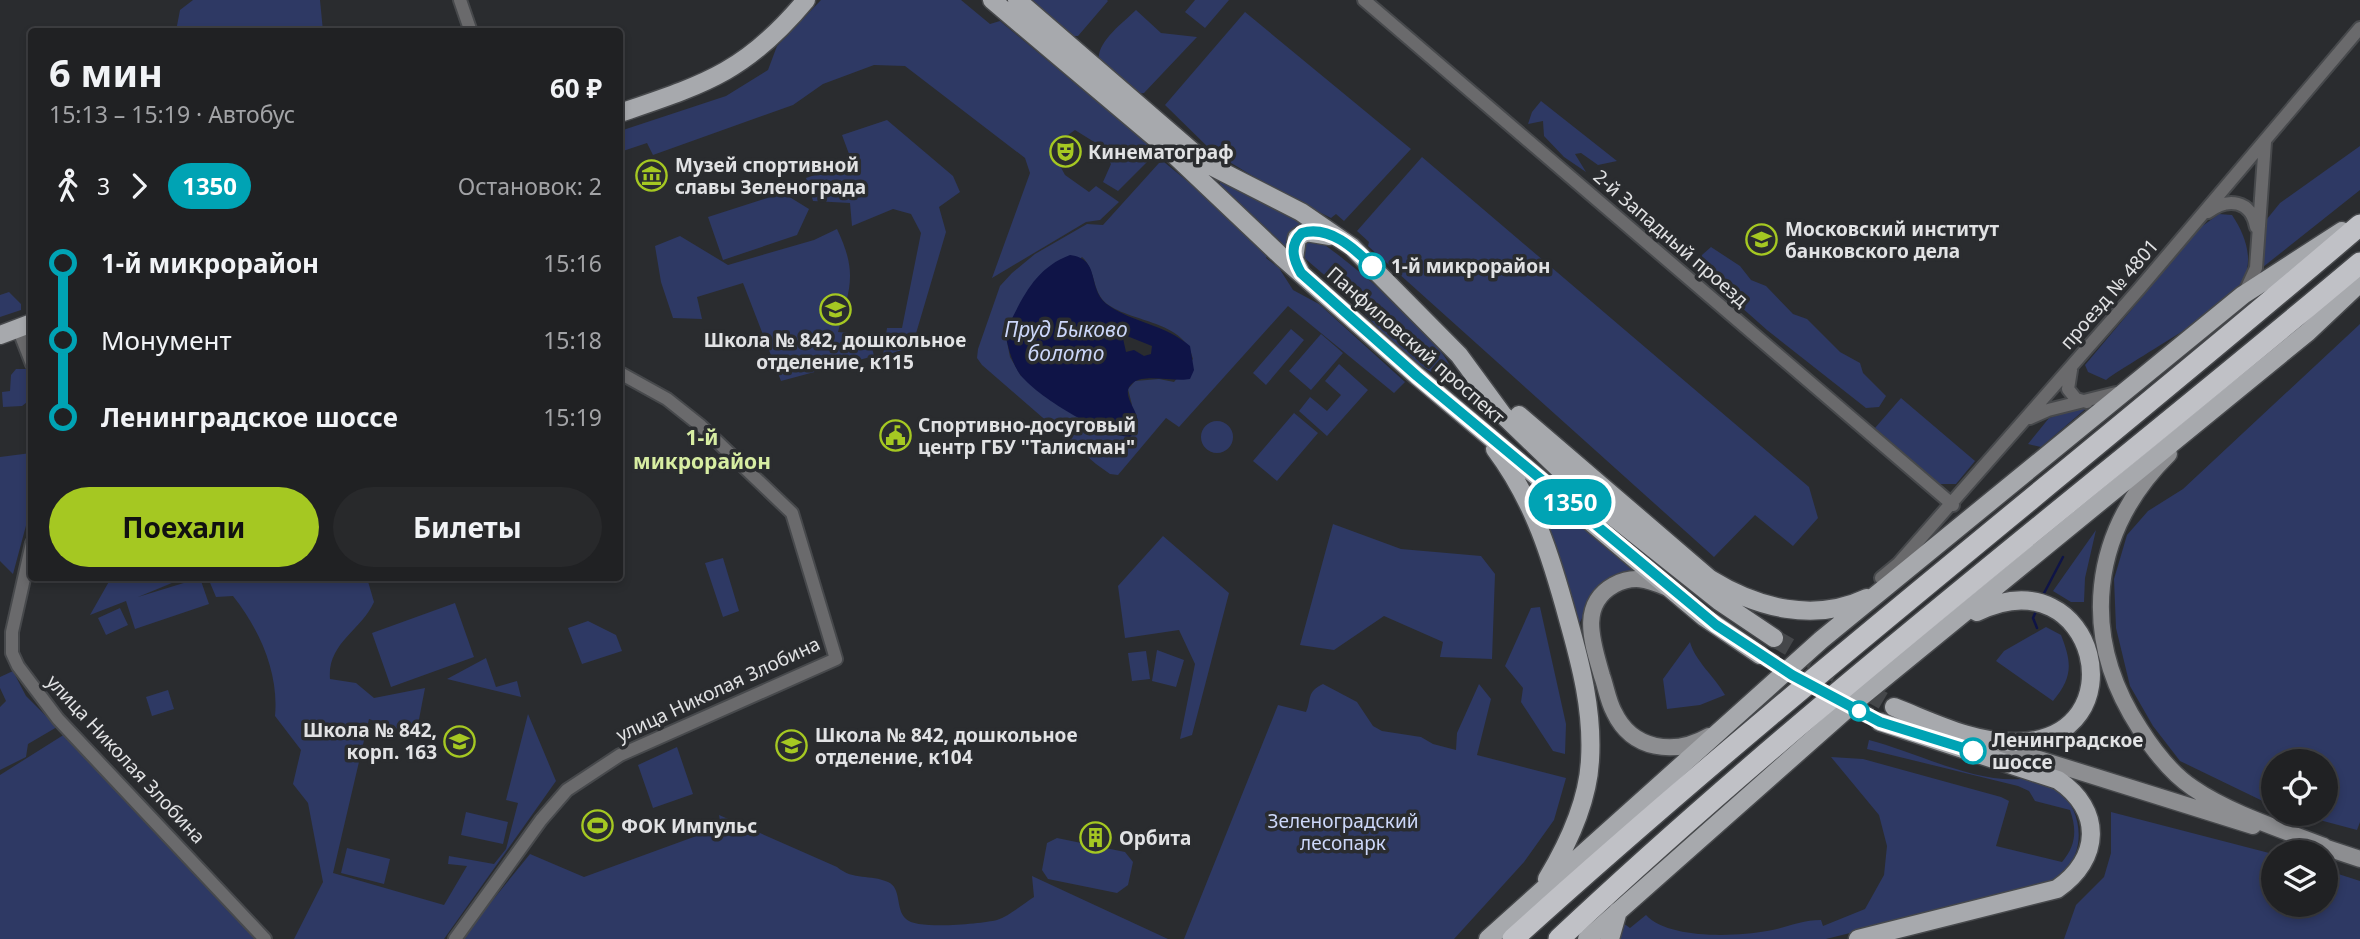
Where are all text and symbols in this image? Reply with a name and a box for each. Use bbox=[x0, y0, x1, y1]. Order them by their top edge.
text: 6 мин bbox=[49, 46, 163, 98]
text: 60 ₽ bbox=[550, 70, 602, 106]
text: 15:13 – 15:19 · Автобус bbox=[49, 98, 295, 130]
theatre icon: Кинематограф bbox=[1048, 135, 1082, 169]
place label: Кинематограф bbox=[1088, 139, 1234, 165]
place label: Музей спортивной славы Зеленограда bbox=[675, 152, 866, 200]
museum icon: Музей спортивной славы Зеленограда bbox=[635, 159, 669, 193]
street label: 2-й Западный проезд bbox=[1588, 163, 1754, 313]
icon: walk bbox=[49, 167, 87, 205]
icon: forward bbox=[120, 167, 158, 205]
text: 1350 bbox=[182, 169, 237, 202]
text: 3 bbox=[97, 170, 110, 202]
text: Остановок: 2 bbox=[458, 170, 602, 202]
place label: Московский институт банковского дела bbox=[1785, 216, 1999, 264]
school or university icon: Московский институт банковского дела bbox=[1745, 223, 1779, 257]
street label: проезд № 4801 bbox=[2054, 233, 2164, 355]
text: 1-й микрорайон bbox=[101, 245, 319, 281]
text: 15:16 bbox=[543, 247, 602, 279]
marker: 1-й микрорайон bbox=[1359, 253, 1385, 279]
place label: 1-й микрорайон bbox=[1391, 253, 1550, 279]
street label: Панфиловский проспект bbox=[1322, 260, 1511, 430]
school or university icon: Школа № 842, дошкольное отделение, к115 bbox=[818, 292, 852, 326]
water label: Пруд Быково болото bbox=[1004, 315, 1128, 367]
text: Монумент bbox=[101, 322, 232, 358]
text: 15:18 bbox=[543, 324, 602, 356]
place label: Школа № 842, дошкольное отделение, к115 bbox=[704, 327, 966, 375]
text: Ленинградское шоссе bbox=[101, 399, 398, 435]
text: 15:19 bbox=[543, 401, 602, 433]
place label: Спортивно-досуговый центр ГБУ "Талисман" bbox=[918, 412, 1136, 460]
public building icon: Спортивно-досуговый центр ГБУ "Талисман" bbox=[878, 419, 912, 453]
district label: 1-й микрорайон bbox=[633, 423, 771, 475]
line badge: 1350 bbox=[1521, 479, 1619, 525]
text: 1350 bbox=[1543, 485, 1597, 518]
button: Поехали bbox=[49, 487, 319, 567]
button: Билеты bbox=[333, 487, 602, 567]
street label: улица Николая Злобина bbox=[612, 630, 824, 748]
street label: улица Николая Злобина bbox=[41, 669, 211, 849]
unlabelled marker bbox=[1849, 701, 1869, 721]
place label: Школа № 842, корп. 163 bbox=[303, 717, 437, 765]
place label: Школа № 842, дошкольное отделение, к104 bbox=[815, 722, 1078, 770]
school or university icon: Школа № 842, корп. 163 bbox=[443, 724, 477, 758]
place label: Ленинградское шоссе bbox=[1992, 727, 2143, 775]
school or university icon: Школа № 842, дошкольное отделение, к104 bbox=[775, 729, 809, 763]
marker: Ленинградское шоссе bbox=[1960, 738, 1986, 764]
map controls bbox=[2261, 749, 2338, 917]
button: locate bbox=[2261, 749, 2338, 826]
park label: Зеленоградский лесопарк bbox=[1267, 808, 1419, 856]
sports icon: ФОК Импульс bbox=[581, 809, 615, 843]
place label: ФОК Импульс bbox=[621, 813, 757, 839]
building icon: Орбита bbox=[1079, 821, 1113, 855]
place label: Орбита bbox=[1119, 825, 1191, 851]
button: layers bbox=[2261, 840, 2338, 917]

